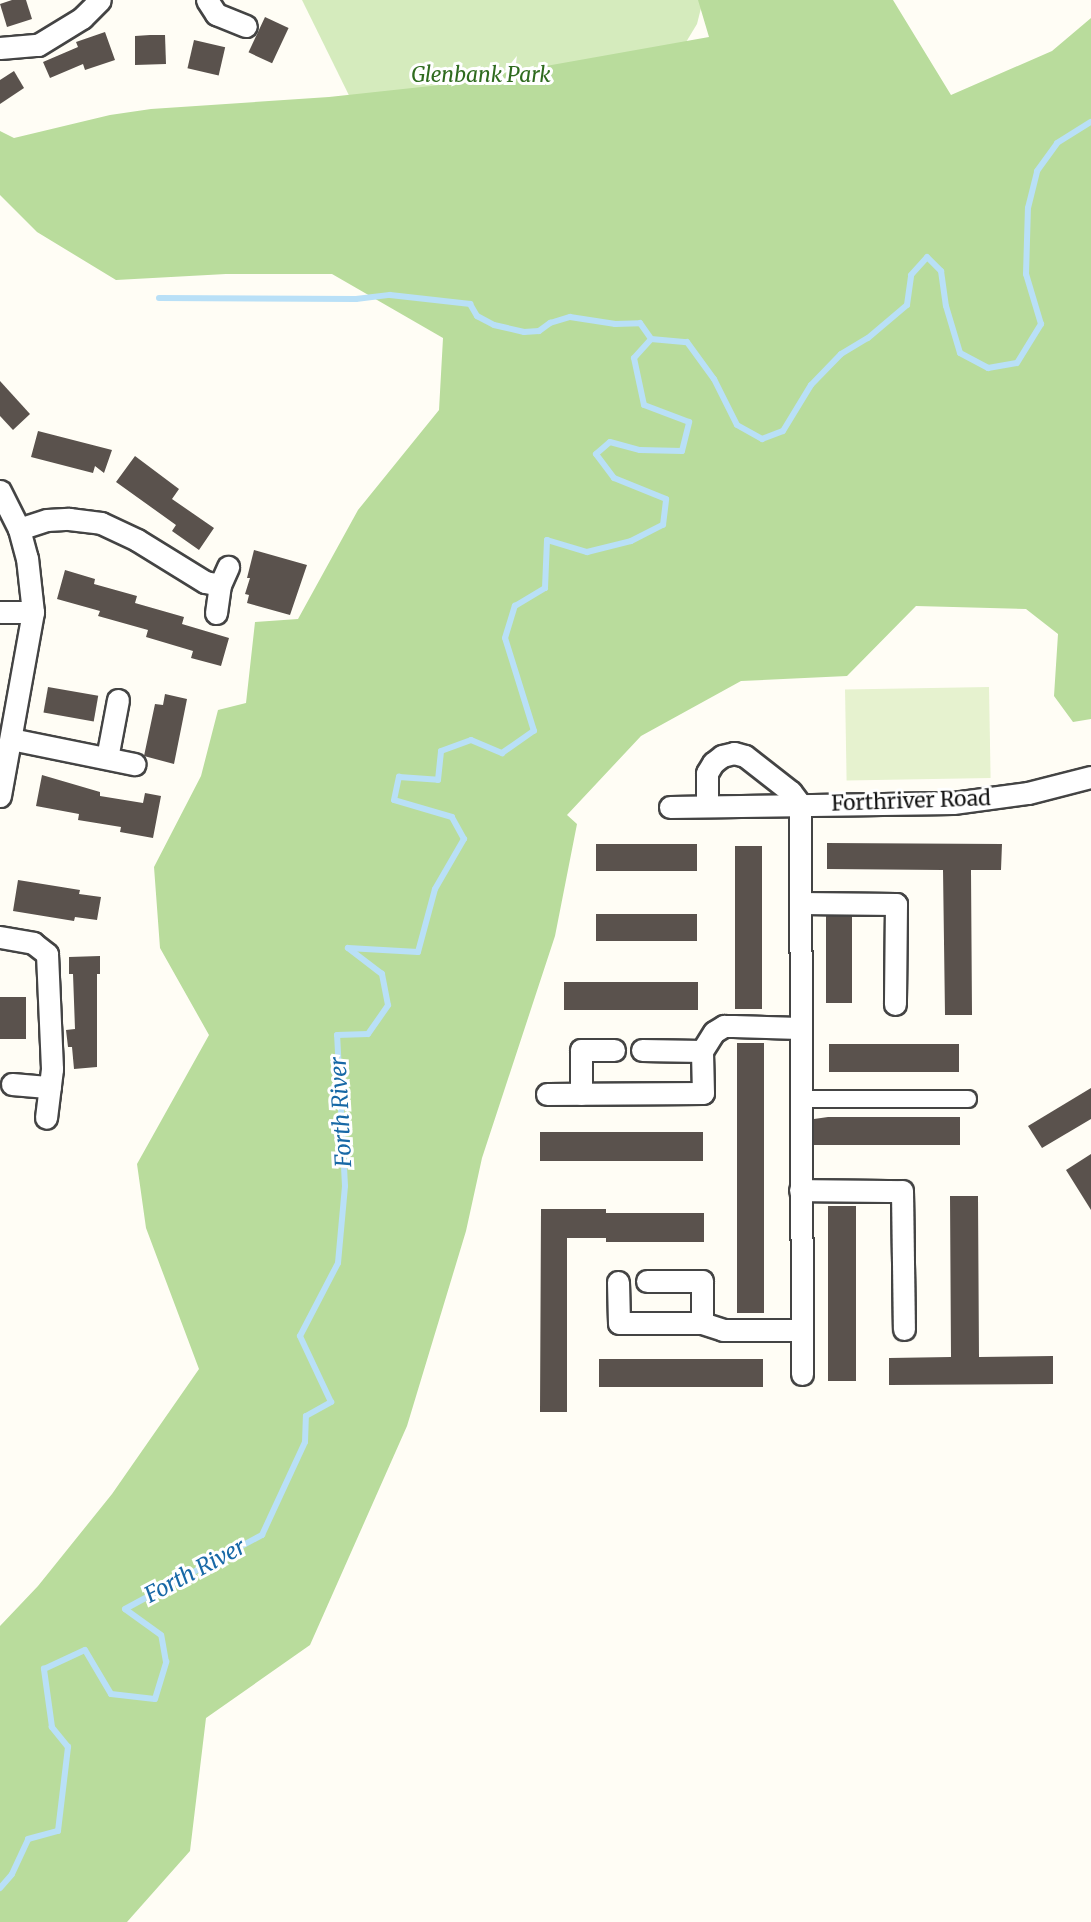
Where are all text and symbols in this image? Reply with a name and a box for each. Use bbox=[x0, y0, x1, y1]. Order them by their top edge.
park label: Glenbank Park bbox=[411, 62, 551, 88]
street label: Forthriver Road bbox=[831, 786, 991, 816]
water label: Forth River bbox=[325, 1056, 357, 1168]
water label: Forth River bbox=[140, 1533, 250, 1609]

